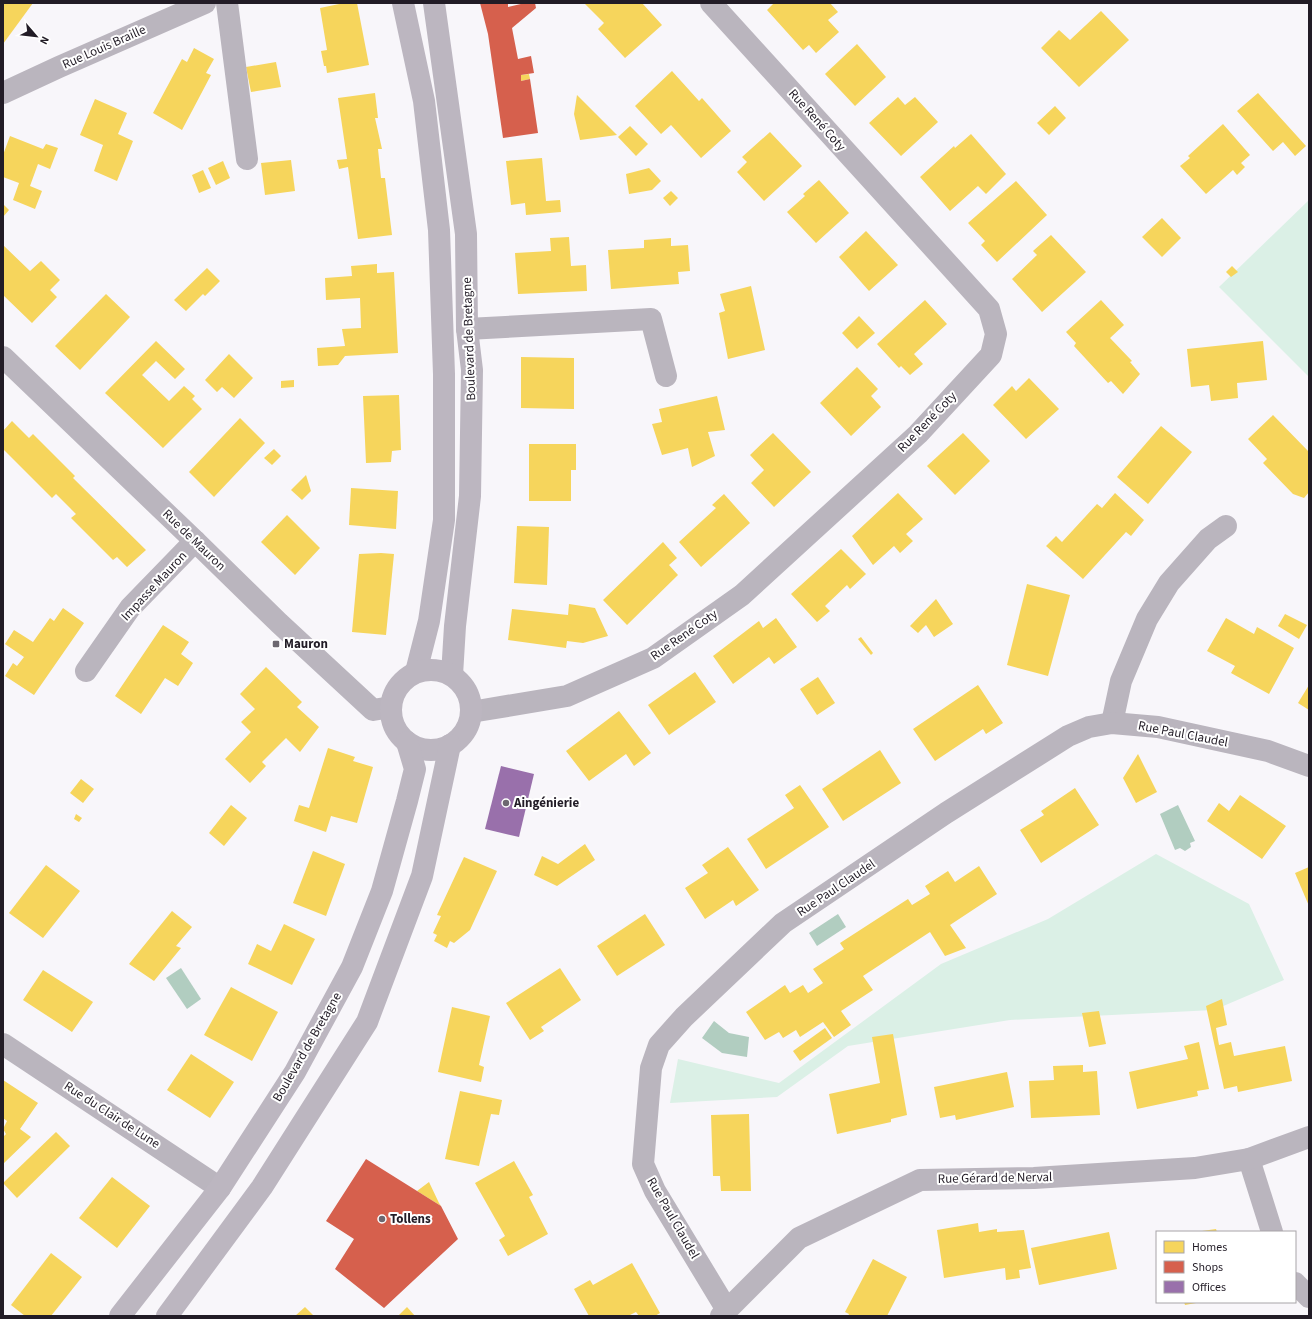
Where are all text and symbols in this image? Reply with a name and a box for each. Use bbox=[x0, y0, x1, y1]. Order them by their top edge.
north arrow bbox=[16, 16, 56, 56]
street label: Rue Louis Braille bbox=[59, 21, 149, 73]
text: N bbox=[36, 34, 53, 47]
street label: Rue René Coty bbox=[784, 85, 850, 155]
street label: Boulevard de Bretagne bbox=[458, 277, 480, 401]
street label: Rue René Coty bbox=[893, 388, 961, 456]
street label: Rue de Mauron bbox=[158, 505, 230, 575]
street label: Impasse Mauron bbox=[117, 547, 191, 625]
street label: Rue René Coty bbox=[647, 605, 721, 665]
place label: Mauron bbox=[284, 635, 328, 653]
marker: Mauron bbox=[271, 639, 281, 649]
street label: Rue Paul Claudel bbox=[1137, 716, 1229, 752]
place label: Aingénierie bbox=[513, 794, 579, 812]
marker: Aingénierie bbox=[501, 798, 511, 808]
street label: Rue Paul Claudel bbox=[793, 855, 879, 921]
street label: Boulevard de Bretagne bbox=[268, 989, 346, 1105]
street label: Rue du Clair de Lune bbox=[61, 1077, 163, 1153]
street label: Rue Gérard de Nerval bbox=[938, 1168, 1052, 1188]
street label: Rue Paul Claudel bbox=[642, 1174, 704, 1262]
place label: Tollens bbox=[390, 1210, 431, 1228]
marker: Tollens bbox=[377, 1214, 387, 1224]
legend bbox=[1156, 1231, 1296, 1303]
text: Homes bbox=[1192, 1239, 1227, 1256]
text: Shops bbox=[1192, 1259, 1223, 1276]
text: Offices bbox=[1192, 1279, 1226, 1296]

